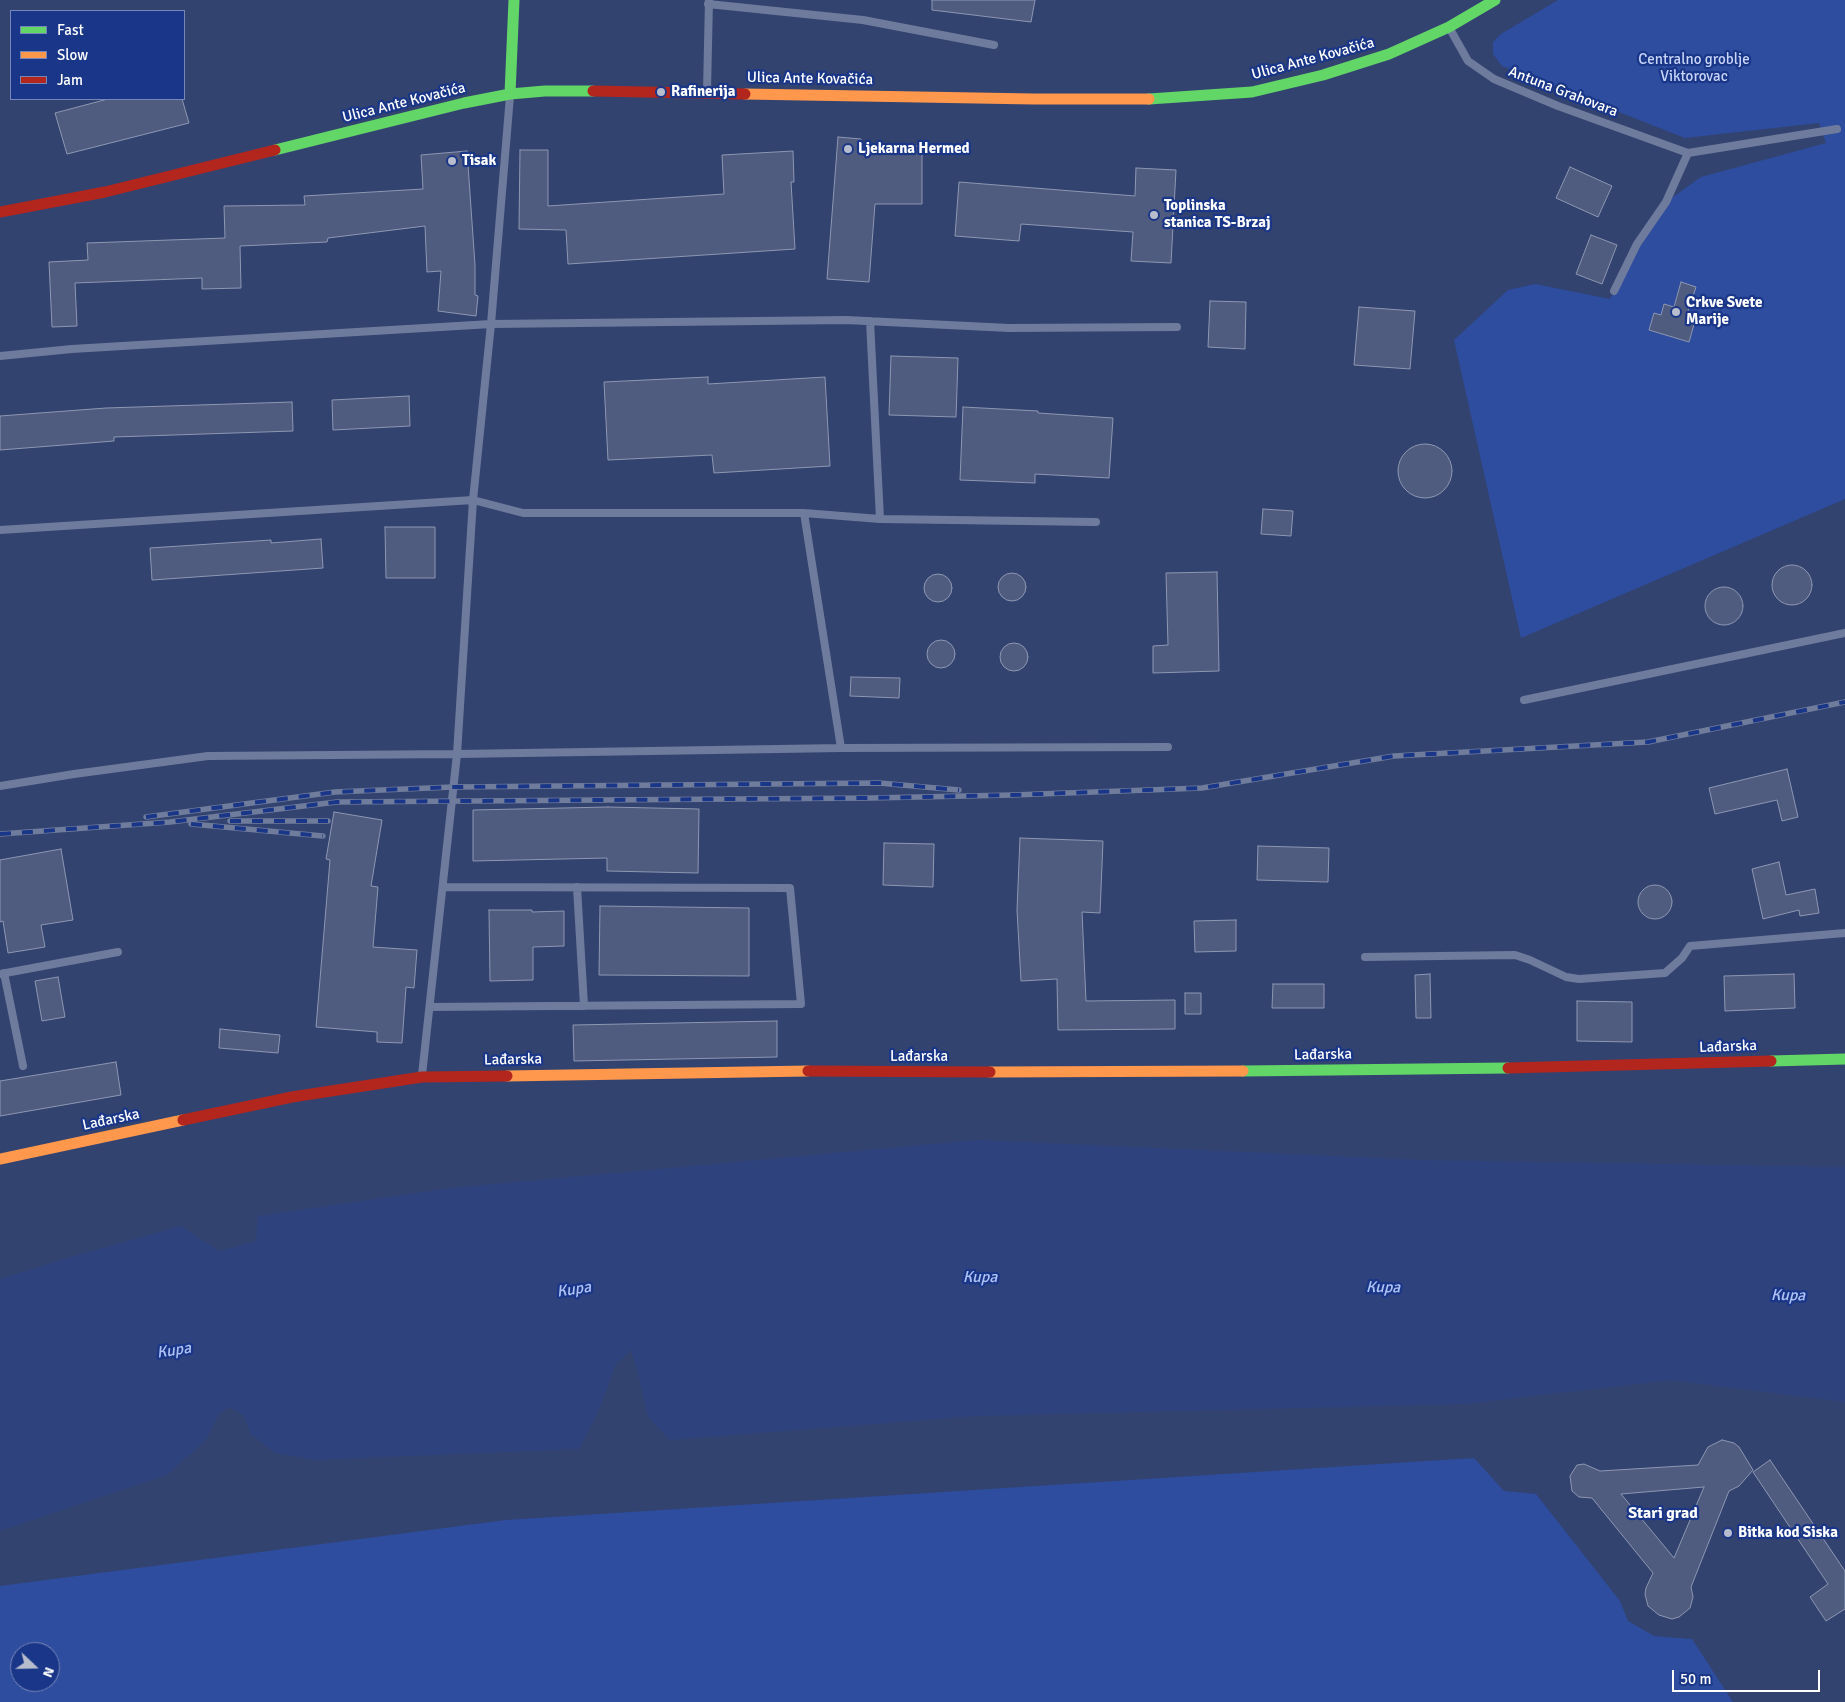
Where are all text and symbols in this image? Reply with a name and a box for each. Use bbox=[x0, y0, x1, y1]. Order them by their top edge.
legend bbox=[10, 10, 185, 100]
text: Fast bbox=[57, 21, 84, 39]
street label: Ulica Ante Kovačića bbox=[1250, 34, 1376, 84]
text: Slow bbox=[57, 46, 88, 64]
park label: Centralno groblje Viktorovac bbox=[1638, 51, 1750, 86]
street label: Antuna Grahovara bbox=[1506, 63, 1620, 121]
street label: Ulica Ante Kovačića bbox=[747, 69, 873, 89]
text: Jam bbox=[57, 71, 83, 89]
street label: Ulica Ante Kovačića bbox=[341, 79, 467, 127]
place label: Rafinerija bbox=[671, 83, 736, 101]
marker: Rafinerija bbox=[655, 86, 667, 98]
place label: Ljekarna Hermed bbox=[858, 140, 970, 158]
marker: Ljekarna Hermed bbox=[842, 143, 854, 155]
place label: Tisak bbox=[462, 152, 496, 170]
marker: Tisak bbox=[446, 155, 458, 167]
place label: Toplinska stanica TS-Brzaj bbox=[1164, 197, 1271, 232]
marker: Toplinska stanica TS-Brzaj bbox=[1148, 209, 1160, 221]
place label: Crkve Svete Marije bbox=[1686, 294, 1762, 329]
marker: Crkve Svete Marije bbox=[1670, 306, 1682, 318]
street label: Lađarska bbox=[1699, 1037, 1757, 1057]
street label: Lađarska bbox=[1294, 1045, 1352, 1065]
street label: Lađarska bbox=[890, 1048, 948, 1066]
street label: Lađarska bbox=[484, 1050, 542, 1070]
street label: Lađarska bbox=[81, 1105, 141, 1135]
water label: Kupa bbox=[963, 1268, 997, 1288]
water label: Kupa bbox=[555, 1278, 593, 1302]
water label: Kupa bbox=[1366, 1278, 1400, 1298]
water label: Kupa bbox=[1771, 1286, 1805, 1306]
water label: Kupa bbox=[155, 1339, 193, 1363]
district label: Stari grad bbox=[1628, 1504, 1698, 1524]
place label: Bitka kod Siska bbox=[1738, 1524, 1838, 1542]
marker: Bitka kod Siska bbox=[1722, 1527, 1734, 1539]
north arrow bbox=[10, 1642, 60, 1692]
scale bar bbox=[1675, 1660, 1822, 1692]
text: N bbox=[39, 1665, 58, 1680]
text: 50 m bbox=[1680, 1670, 1711, 1688]

